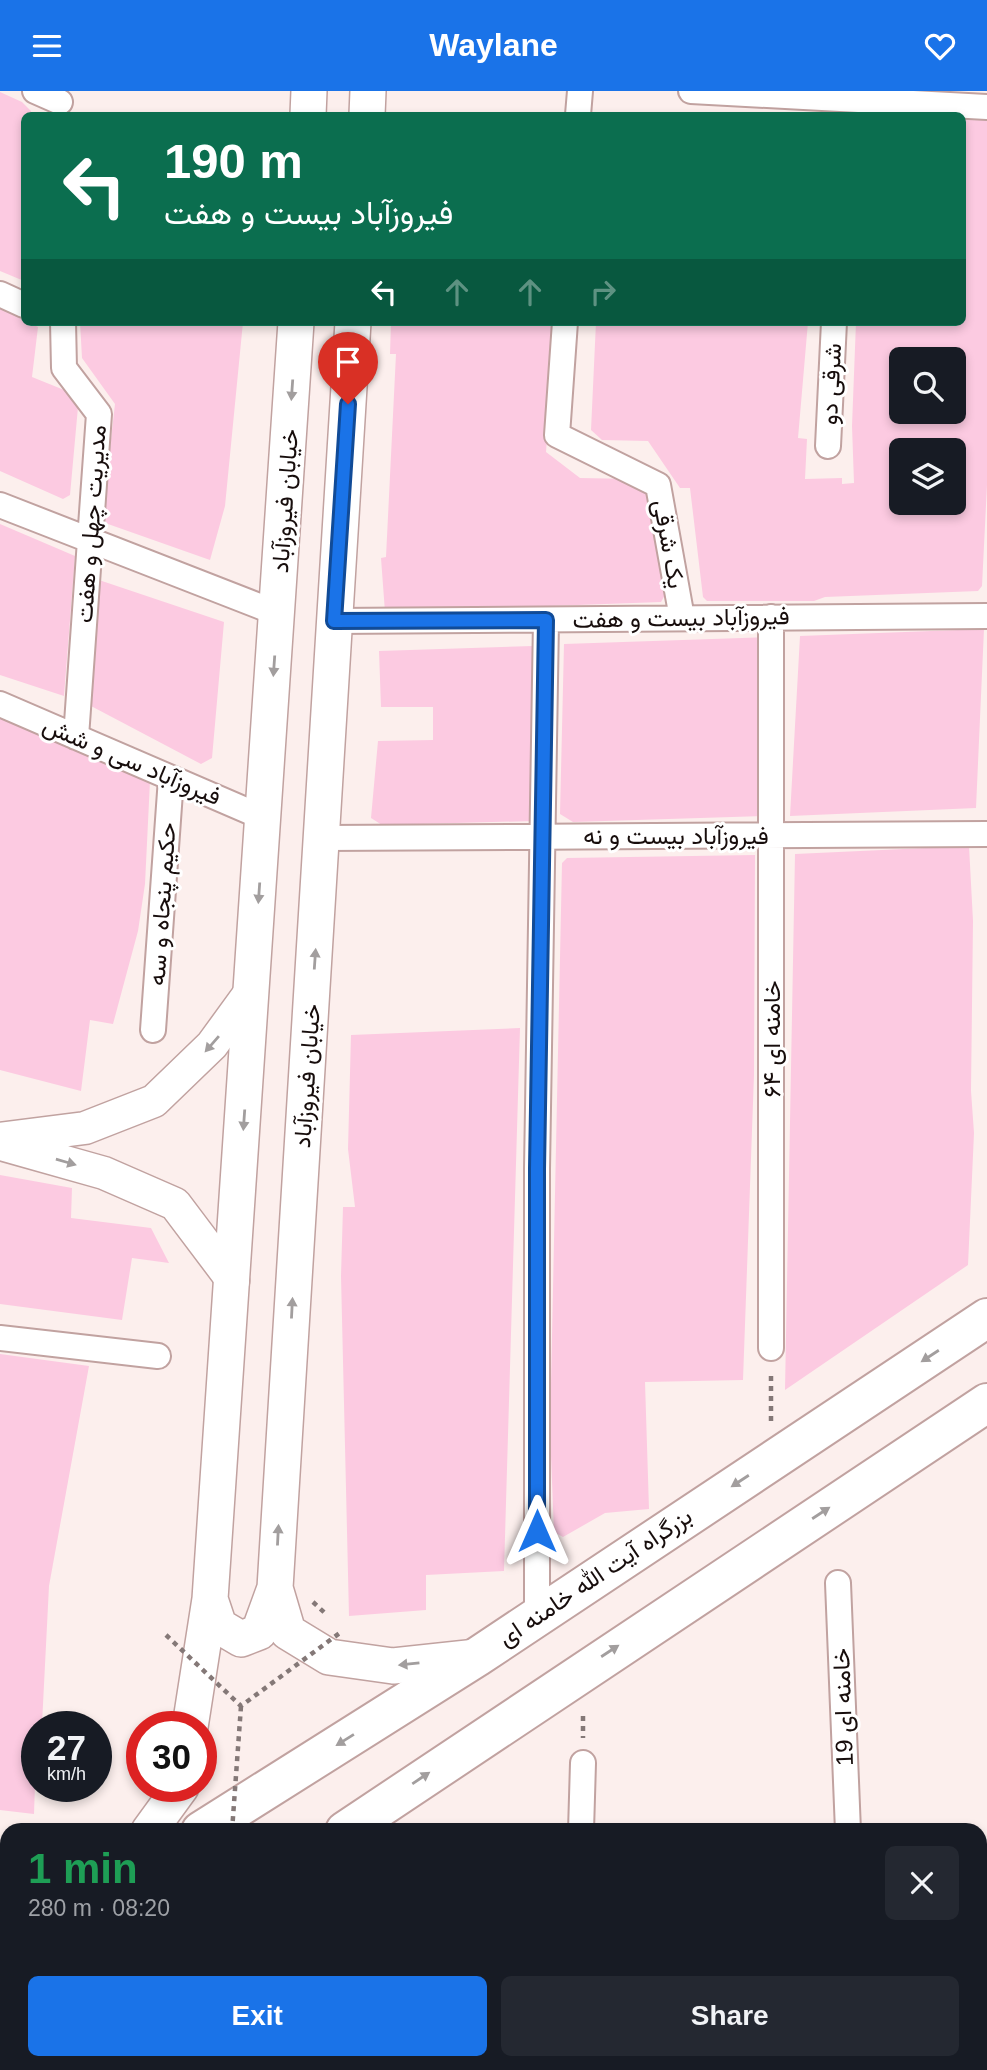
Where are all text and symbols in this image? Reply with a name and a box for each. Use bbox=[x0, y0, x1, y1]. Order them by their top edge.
icon: menu bbox=[28, 27, 66, 65]
text: Waylane bbox=[429, 27, 558, 63]
icon: heart bbox=[921, 27, 959, 65]
text: 190 m bbox=[164, 134, 303, 188]
icon: left bbox=[49, 140, 140, 231]
text: فیروزآباد بیست و هفت bbox=[164, 195, 453, 231]
icon: left bbox=[365, 273, 403, 311]
icon: ahead bbox=[438, 273, 476, 311]
icon: ahead bbox=[511, 273, 549, 311]
icon: right bbox=[584, 273, 622, 311]
pin bbox=[318, 332, 378, 404]
street label: شرقی دو bbox=[815, 342, 848, 426]
icon: arrive bbox=[329, 343, 367, 381]
map controls bbox=[889, 347, 966, 515]
button: search bbox=[889, 347, 966, 424]
one-way arrow bbox=[286, 379, 297, 401]
street label: مدیریت چهل و هفت bbox=[70, 424, 114, 624]
street label: خیابان فیروزآباد bbox=[266, 428, 305, 574]
button: layers bbox=[889, 438, 966, 515]
street label: یک شرقی bbox=[646, 497, 691, 591]
street label: فیروزآباد بیست و هفت bbox=[572, 602, 790, 635]
one-way arrow bbox=[268, 655, 279, 677]
street label: فیروزآباد سی و شش bbox=[38, 711, 225, 812]
street label: حکیم پنجاه و سه bbox=[142, 821, 184, 987]
street label: فیروزآباد بیست و نه bbox=[583, 822, 769, 851]
one-way arrow bbox=[253, 882, 264, 904]
one-way arrow bbox=[310, 947, 321, 969]
street label: خامنه ای ۶۴ bbox=[758, 981, 786, 1097]
street label: خیابان فیروزآباد bbox=[288, 1003, 327, 1149]
one-way arrow bbox=[204, 1035, 220, 1053]
one-way arrow bbox=[238, 1109, 249, 1131]
one-way arrow bbox=[55, 1157, 77, 1168]
one-way arrow bbox=[287, 1297, 298, 1319]
one-way arrow bbox=[920, 1349, 940, 1362]
one-way arrow bbox=[730, 1474, 750, 1487]
position arrow bbox=[500, 1494, 574, 1568]
street label: بزرگراه آیت الله خامنه ای bbox=[493, 1502, 698, 1653]
one-way arrow bbox=[811, 1507, 831, 1520]
one-way arrow bbox=[273, 1524, 284, 1546]
one-way arrow bbox=[600, 1645, 620, 1658]
street label: خامنه ای 19 bbox=[827, 1647, 859, 1767]
one-way arrow bbox=[398, 1659, 420, 1670]
speed limit sign: 30 bbox=[126, 1711, 217, 1802]
text: 27 bbox=[47, 1728, 86, 1767]
one-way arrow bbox=[335, 1733, 354, 1746]
text: km/h bbox=[47, 1764, 86, 1784]
one-way arrow bbox=[412, 1772, 431, 1785]
text: 1 min bbox=[28, 1845, 138, 1892]
button: close bbox=[885, 1846, 959, 1920]
text: 280 m · 08:20 bbox=[28, 1895, 170, 1921]
button: Exit bbox=[28, 1976, 487, 2056]
button: Share bbox=[501, 1976, 959, 2056]

